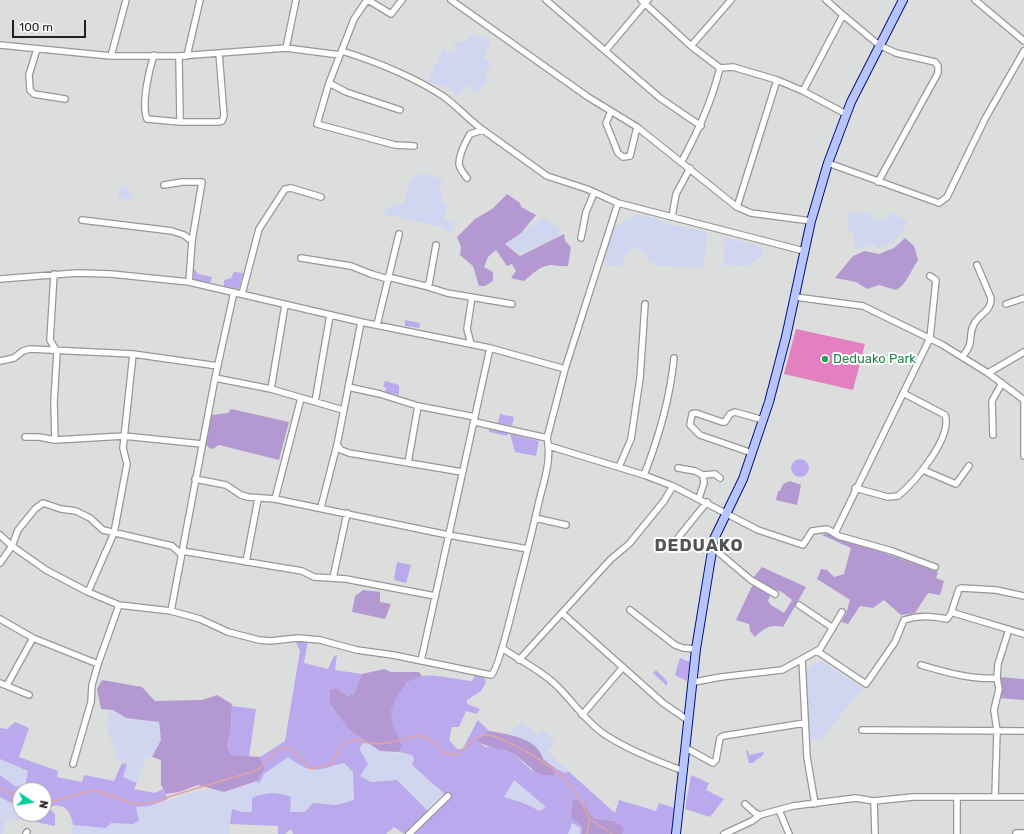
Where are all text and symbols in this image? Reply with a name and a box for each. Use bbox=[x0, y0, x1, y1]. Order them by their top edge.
scale bar bbox=[14, 12, 88, 38]
text: 100 m bbox=[19, 20, 53, 34]
place label: Deduako Park bbox=[833, 351, 916, 367]
marker: Deduako Park bbox=[820, 354, 830, 364]
district label: DEDUAKO bbox=[654, 536, 744, 556]
north arrow bbox=[12, 782, 52, 822]
text: N bbox=[36, 799, 50, 810]

